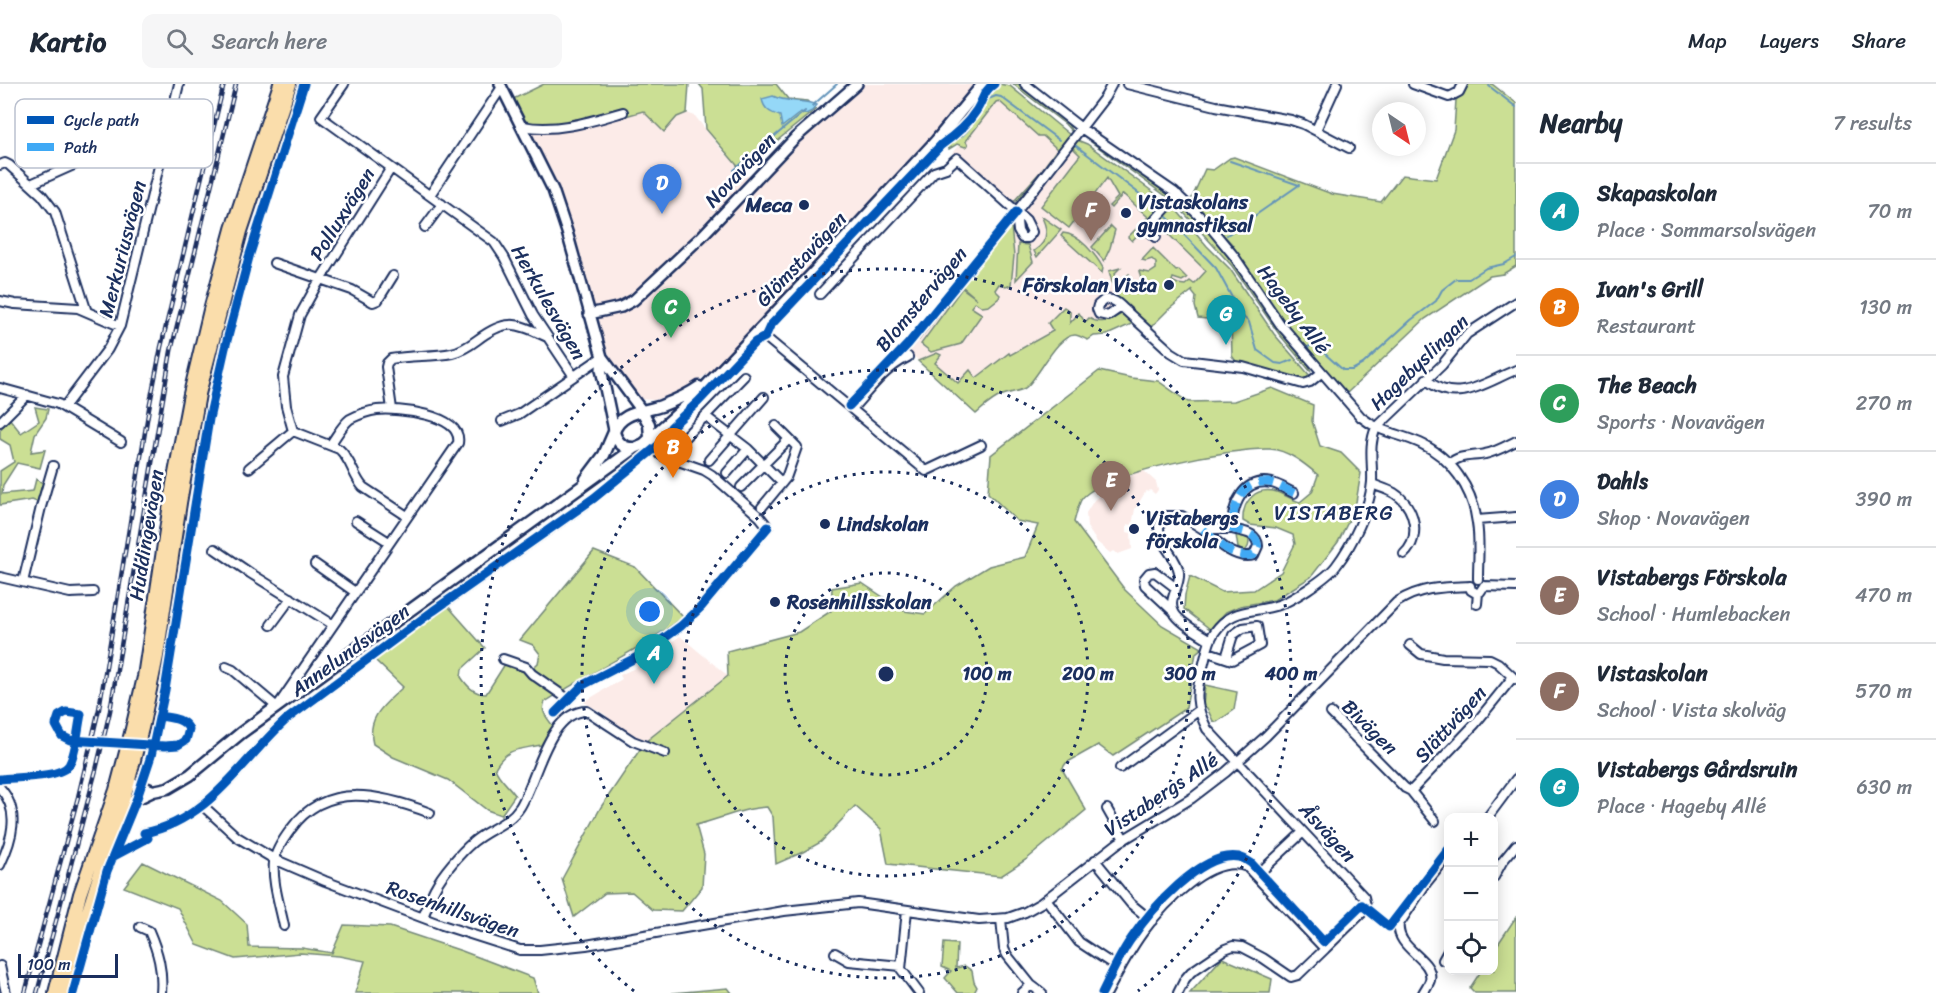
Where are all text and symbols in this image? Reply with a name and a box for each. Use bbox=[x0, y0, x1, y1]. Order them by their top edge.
search box bbox=[142, 14, 562, 68]
text: Kartio bbox=[30, 17, 106, 66]
text: Search here bbox=[211, 22, 327, 61]
text: Map bbox=[1688, 22, 1727, 60]
text: Layers bbox=[1760, 22, 1819, 60]
text: Share bbox=[1852, 22, 1906, 60]
icon: search bbox=[163, 25, 196, 58]
legend bbox=[15, 99, 213, 168]
text: Nearby bbox=[1540, 100, 1622, 146]
north arrow bbox=[1372, 102, 1426, 156]
text: Cycle path bbox=[64, 106, 139, 135]
text: 7 results bbox=[1833, 106, 1912, 141]
street label: Novavägen bbox=[696, 124, 785, 216]
text: Path bbox=[64, 133, 97, 162]
street label: Polluxvägen bbox=[300, 161, 385, 268]
pin: D bbox=[642, 164, 682, 214]
text: Skapaskolan bbox=[1597, 174, 1717, 213]
street label: Merkuriusvägen bbox=[89, 177, 156, 321]
place label: Vistaskolans gymnastiksal bbox=[1136, 185, 1254, 243]
place label: Meca bbox=[744, 188, 793, 223]
pin: F bbox=[1072, 192, 1110, 241]
text: A bbox=[1553, 194, 1566, 229]
text: 70 m bbox=[1867, 194, 1912, 229]
marker: Meca bbox=[797, 198, 811, 212]
street label: Glömstavägen bbox=[747, 203, 856, 316]
marker: Vistaskolans gymnastiksal bbox=[1119, 206, 1133, 220]
text: Place · Sommarsolsvägen bbox=[1597, 213, 1816, 248]
street label: Herkulesvägen bbox=[501, 238, 596, 367]
street label: Blomstervägen bbox=[866, 238, 976, 360]
street label: Hageby Allé bbox=[1248, 257, 1339, 362]
place label: Förskolan Vista bbox=[1022, 268, 1157, 303]
text: Ivan's Grill bbox=[1597, 270, 1703, 309]
marker: Förskolan Vista bbox=[1162, 278, 1176, 292]
pin: C bbox=[652, 288, 690, 338]
text: B bbox=[1553, 290, 1566, 325]
text: 130 m bbox=[1859, 290, 1912, 325]
pin: G bbox=[1206, 296, 1246, 345]
street label: Hagebyslingan bbox=[1361, 305, 1478, 419]
text: Restaurant bbox=[1597, 309, 1696, 344]
text: The Beach bbox=[1597, 366, 1697, 405]
text: C bbox=[1553, 386, 1566, 421]
text: 270 m bbox=[1856, 386, 1912, 421]
text: Sports · Novavägen bbox=[1597, 405, 1765, 440]
pin: B bbox=[654, 428, 692, 478]
pin: E bbox=[1092, 462, 1130, 511]
text: Dahls bbox=[1597, 462, 1648, 501]
street label: Huddingevägen bbox=[119, 467, 174, 603]
text: D bbox=[1554, 482, 1565, 517]
text: 390 m bbox=[1856, 482, 1912, 517]
district label: VISTABERG bbox=[1274, 494, 1394, 532]
place label: Vistabergs förskola bbox=[1146, 501, 1239, 559]
text: Shop · Novavägen bbox=[1597, 501, 1750, 536]
place label: Lindskolan bbox=[837, 507, 929, 542]
marker: Lindskolan bbox=[818, 517, 832, 531]
marker: Vistabergs förskola bbox=[1127, 522, 1141, 536]
text: Vistabergs Förskola bbox=[1597, 558, 1787, 597]
text: E bbox=[1554, 578, 1565, 613]
text: 470 m bbox=[1855, 578, 1912, 613]
place label: Rosenhillsskolan bbox=[786, 585, 932, 620]
street label: Annelundsvägen bbox=[282, 595, 418, 707]
marker: Rosenhillsskolan bbox=[768, 595, 782, 609]
your location bbox=[635, 597, 664, 626]
text: School · Humlebacken bbox=[1597, 597, 1790, 632]
pin: A bbox=[634, 634, 674, 684]
text: Vistaskolan bbox=[1597, 654, 1708, 693]
text: 100 m bbox=[963, 658, 1012, 690]
text: 200 m bbox=[1061, 658, 1114, 690]
text: 300 m bbox=[1163, 658, 1216, 690]
text: 400 m bbox=[1264, 658, 1317, 690]
centre of rings bbox=[876, 664, 896, 684]
text: F bbox=[1554, 674, 1565, 709]
text: 570 m bbox=[1855, 674, 1912, 709]
street label: Slättvägen bbox=[1405, 677, 1495, 771]
street label: Bivägen bbox=[1333, 691, 1406, 764]
text: School · Vista skolväg bbox=[1597, 693, 1786, 728]
street label: Vistabergs Allé bbox=[1097, 743, 1226, 846]
text: Vistabergs Gårdsruin bbox=[1597, 750, 1797, 789]
text: G bbox=[1553, 770, 1566, 805]
text: 630 m bbox=[1856, 770, 1912, 805]
text: Place · Hageby Allé bbox=[1597, 789, 1766, 824]
street label: Åsvägen bbox=[1289, 793, 1365, 871]
map controls bbox=[1444, 813, 1498, 975]
button: + bbox=[1444, 813, 1498, 867]
button: − bbox=[1444, 867, 1498, 921]
street label: Rosenhillsvägen bbox=[382, 870, 524, 949]
button: locate bbox=[1444, 921, 1498, 975]
text: 100 m bbox=[27, 950, 71, 979]
scale bar bbox=[18, 951, 118, 978]

